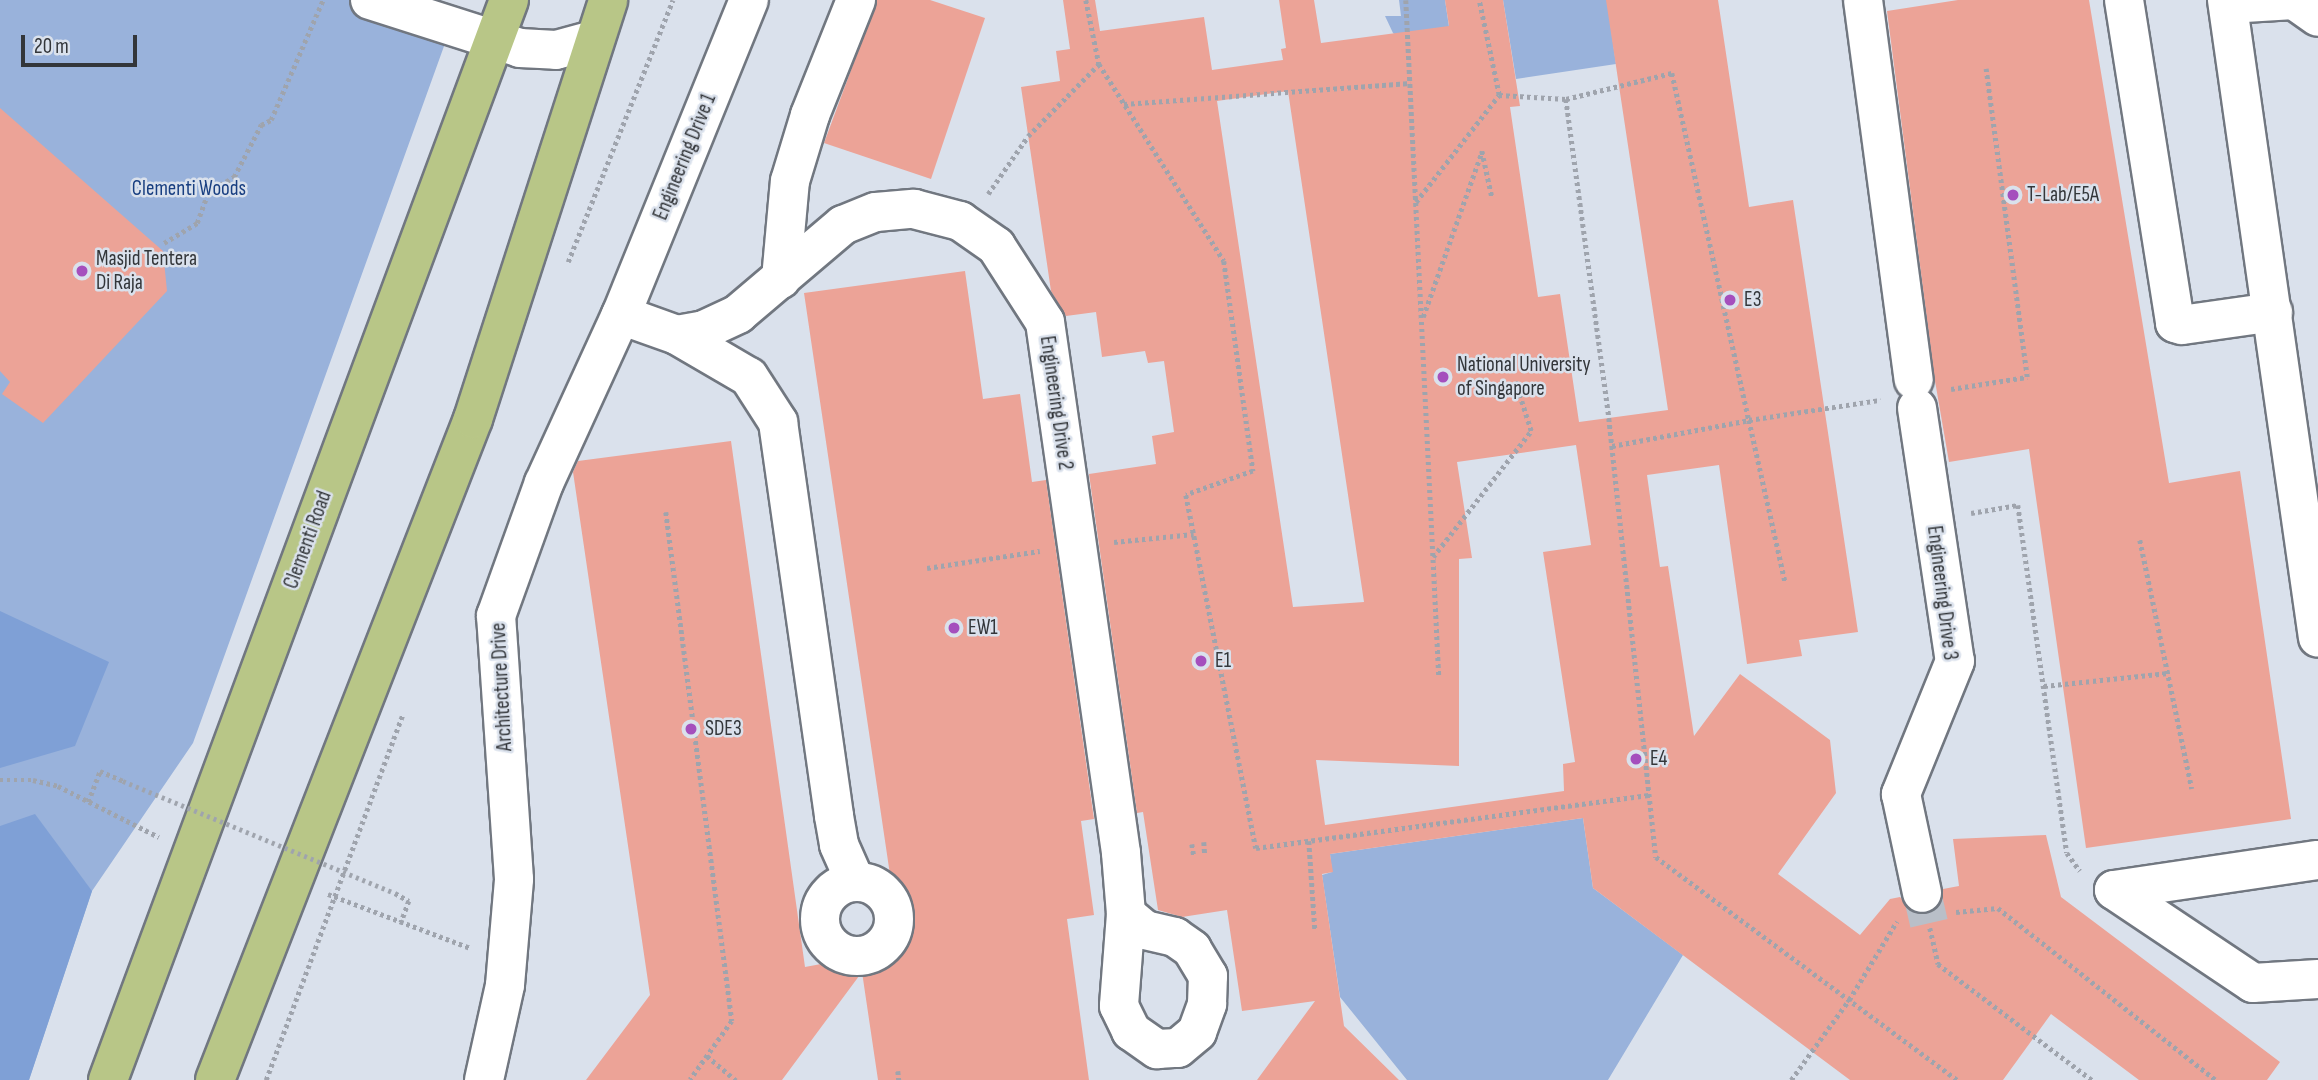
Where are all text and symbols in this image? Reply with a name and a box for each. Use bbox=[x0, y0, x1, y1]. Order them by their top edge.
scale bar bbox=[24, 21, 140, 65]
text: 20 m bbox=[34, 34, 69, 59]
street label: Engineering Drive 1 bbox=[648, 90, 722, 224]
park label: Clementi Woods bbox=[132, 176, 246, 202]
place label: T-Lab/E5A bbox=[2027, 182, 2099, 208]
marker: T-Lab/E5A bbox=[2005, 187, 2021, 203]
place label: Masjid Tentera Di Raja bbox=[96, 246, 197, 296]
marker: Masjid Tentera Di Raja bbox=[74, 263, 90, 279]
place label: E3 bbox=[1744, 287, 1761, 313]
marker: E3 bbox=[1722, 292, 1738, 308]
street label: Engineering Drive 2 bbox=[1034, 334, 1078, 472]
place label: National University of Singapore bbox=[1457, 352, 1591, 402]
marker: National University of Singapore bbox=[1435, 369, 1451, 385]
street label: Clementi Road bbox=[279, 488, 337, 592]
street label: Engineering Drive 3 bbox=[1921, 524, 1963, 662]
place label: EW1 bbox=[968, 615, 998, 641]
marker: EW1 bbox=[946, 620, 962, 636]
street label: Architecture Drive bbox=[486, 622, 518, 752]
place label: E1 bbox=[1215, 648, 1231, 674]
marker: E1 bbox=[1193, 653, 1209, 669]
place label: SDE3 bbox=[705, 716, 742, 742]
marker: SDE3 bbox=[683, 721, 699, 737]
place label: E4 bbox=[1650, 746, 1667, 772]
marker: E4 bbox=[1628, 751, 1644, 767]

